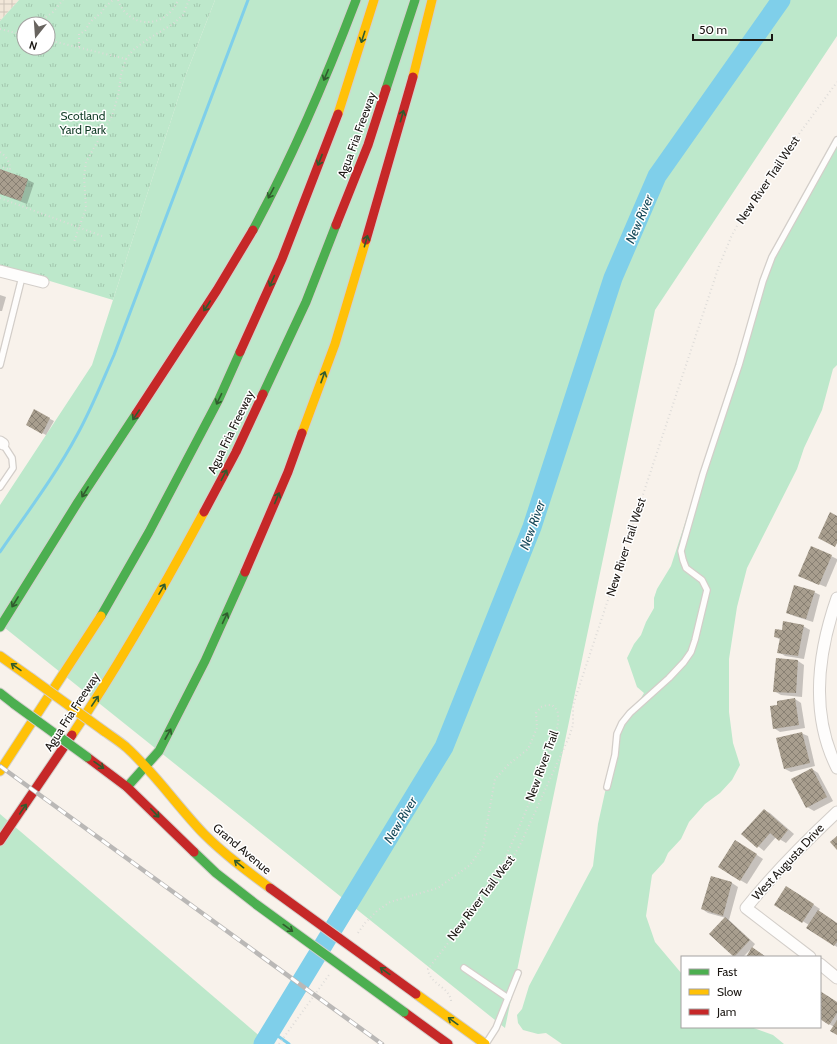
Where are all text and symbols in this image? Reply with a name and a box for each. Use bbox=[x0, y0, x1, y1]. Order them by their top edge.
north arrow bbox=[16, 16, 56, 56]
scale bar bbox=[693, 16, 772, 42]
text: 50 m bbox=[699, 22, 727, 37]
one-way arrow bbox=[359, 31, 366, 44]
text: N bbox=[27, 38, 39, 53]
one-way arrow bbox=[322, 69, 330, 81]
street label: Agua Fria Freeway bbox=[334, 90, 379, 180]
park label: Scotland Yard Park bbox=[59, 108, 107, 137]
one-way arrow bbox=[399, 110, 406, 123]
street label: New River Trail West bbox=[733, 133, 803, 227]
one-way arrow bbox=[315, 153, 323, 165]
one-way arrow bbox=[267, 187, 275, 199]
water label: New River bbox=[622, 191, 657, 246]
one-way arrow bbox=[363, 235, 370, 248]
one-way arrow bbox=[268, 275, 275, 287]
one-way arrow bbox=[202, 300, 210, 312]
one-way arrow bbox=[319, 371, 327, 383]
street label: Agua Fria Freeway bbox=[204, 388, 257, 476]
one-way arrow bbox=[215, 393, 222, 405]
one-way arrow bbox=[132, 409, 140, 420]
one-way arrow bbox=[221, 469, 228, 481]
one-way arrow bbox=[81, 486, 89, 497]
one-way arrow bbox=[273, 493, 281, 505]
street label: New River Trail West bbox=[602, 496, 649, 598]
water label: New River bbox=[516, 497, 549, 552]
one-way arrow bbox=[158, 583, 166, 595]
one-way arrow bbox=[11, 596, 19, 608]
one-way arrow bbox=[222, 612, 229, 624]
one-way arrow bbox=[10, 663, 21, 671]
street label: Agua Fria Freeway bbox=[41, 670, 103, 754]
one-way arrow bbox=[91, 696, 99, 707]
street label: New River Trail bbox=[522, 728, 561, 803]
one-way arrow bbox=[165, 729, 172, 741]
one-way arrow bbox=[93, 761, 104, 769]
water label: New River bbox=[380, 793, 421, 846]
one-way arrow bbox=[19, 804, 27, 815]
one-way arrow bbox=[150, 808, 160, 818]
street label: Grand Avenue bbox=[210, 820, 275, 877]
street label: West Augusta Drive bbox=[748, 820, 827, 903]
street label: New River Trail West bbox=[444, 852, 518, 943]
one-way arrow bbox=[233, 860, 244, 869]
one-way arrow bbox=[283, 924, 294, 932]
legend bbox=[681, 956, 821, 1028]
text: Fast bbox=[717, 964, 737, 979]
one-way arrow bbox=[379, 967, 390, 975]
text: Slow bbox=[717, 984, 742, 999]
text: Jam bbox=[716, 1004, 736, 1019]
one-way arrow bbox=[448, 1017, 459, 1025]

